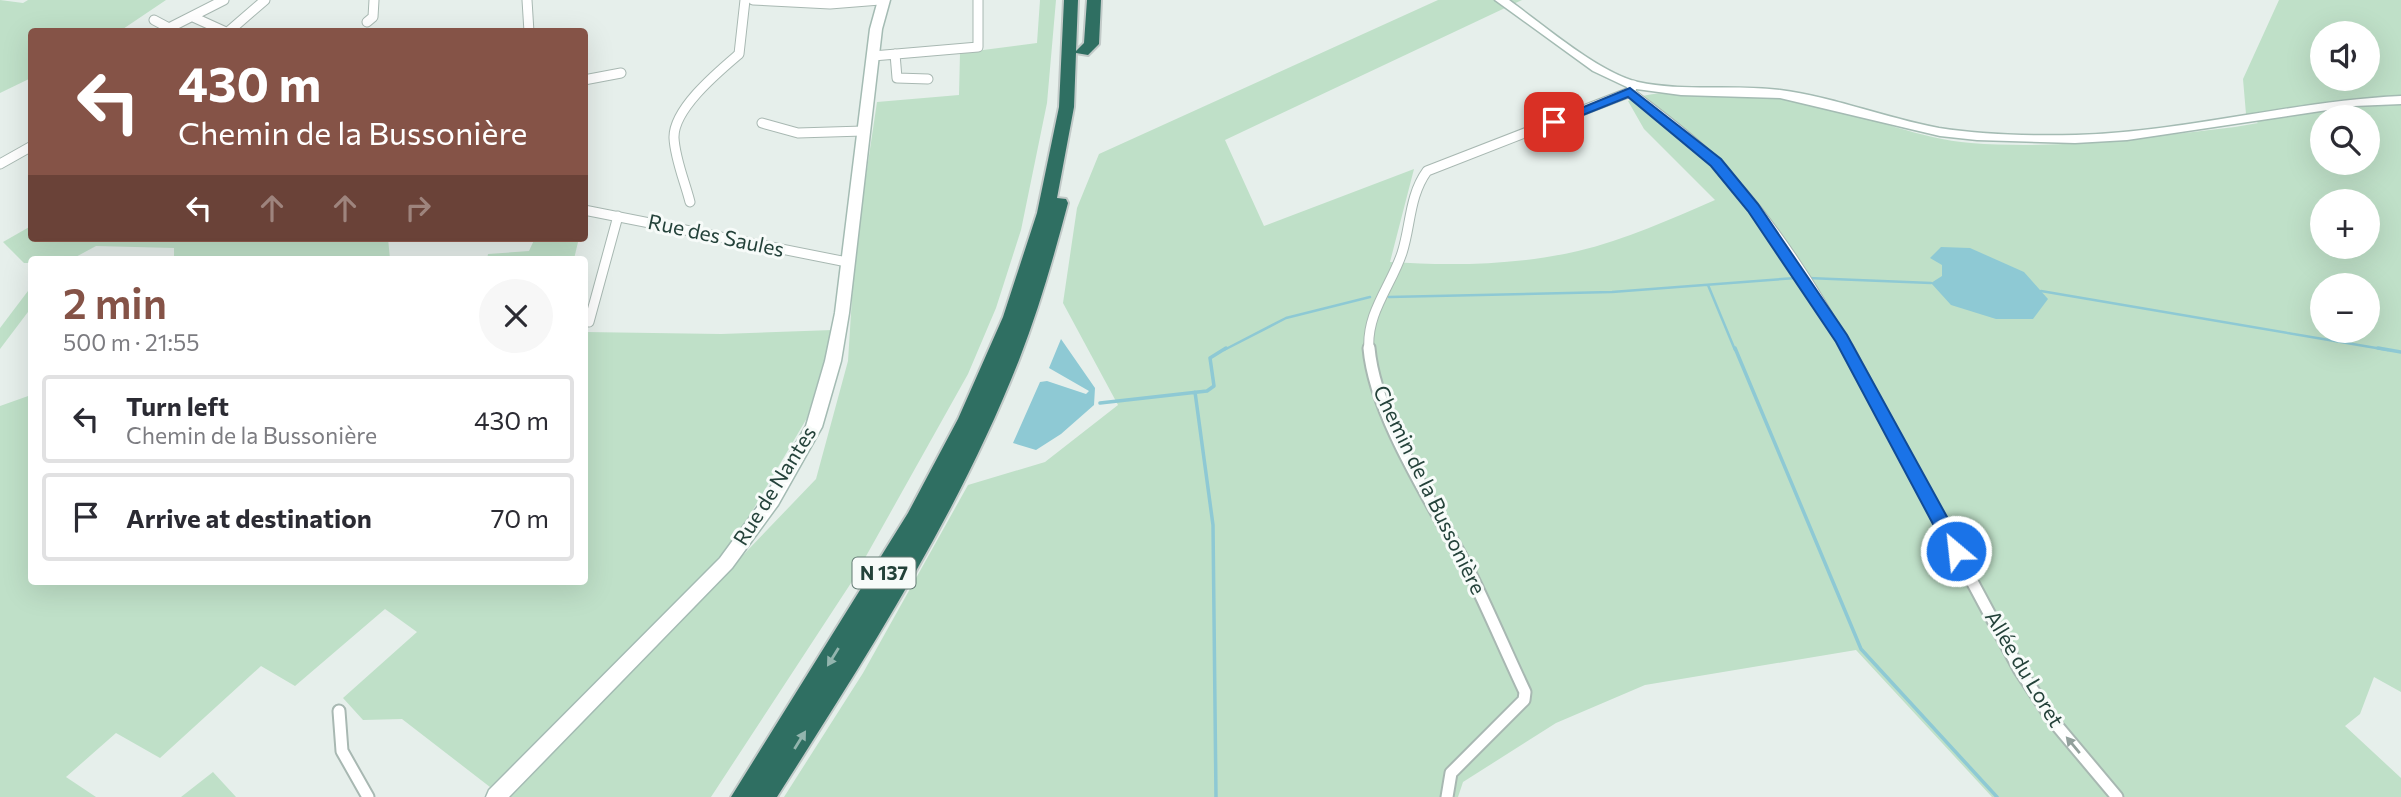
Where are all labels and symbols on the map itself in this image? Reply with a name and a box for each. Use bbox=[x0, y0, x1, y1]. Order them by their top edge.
pin bbox=[1524, 92, 1584, 152]
street label: Rue des Saules bbox=[646, 208, 787, 261]
street label: Chemin de la Bussonière bbox=[1369, 381, 1492, 598]
street label: Rue de Nantes bbox=[727, 421, 820, 549]
position arrow bbox=[1919, 514, 1993, 588]
road number: N 137 bbox=[852, 558, 916, 588]
street label: Allée du Loret bbox=[1981, 605, 2070, 731]
one-way arrow bbox=[827, 647, 840, 666]
one-way arrow bbox=[794, 730, 807, 749]
one-way arrow bbox=[2066, 736, 2081, 753]

